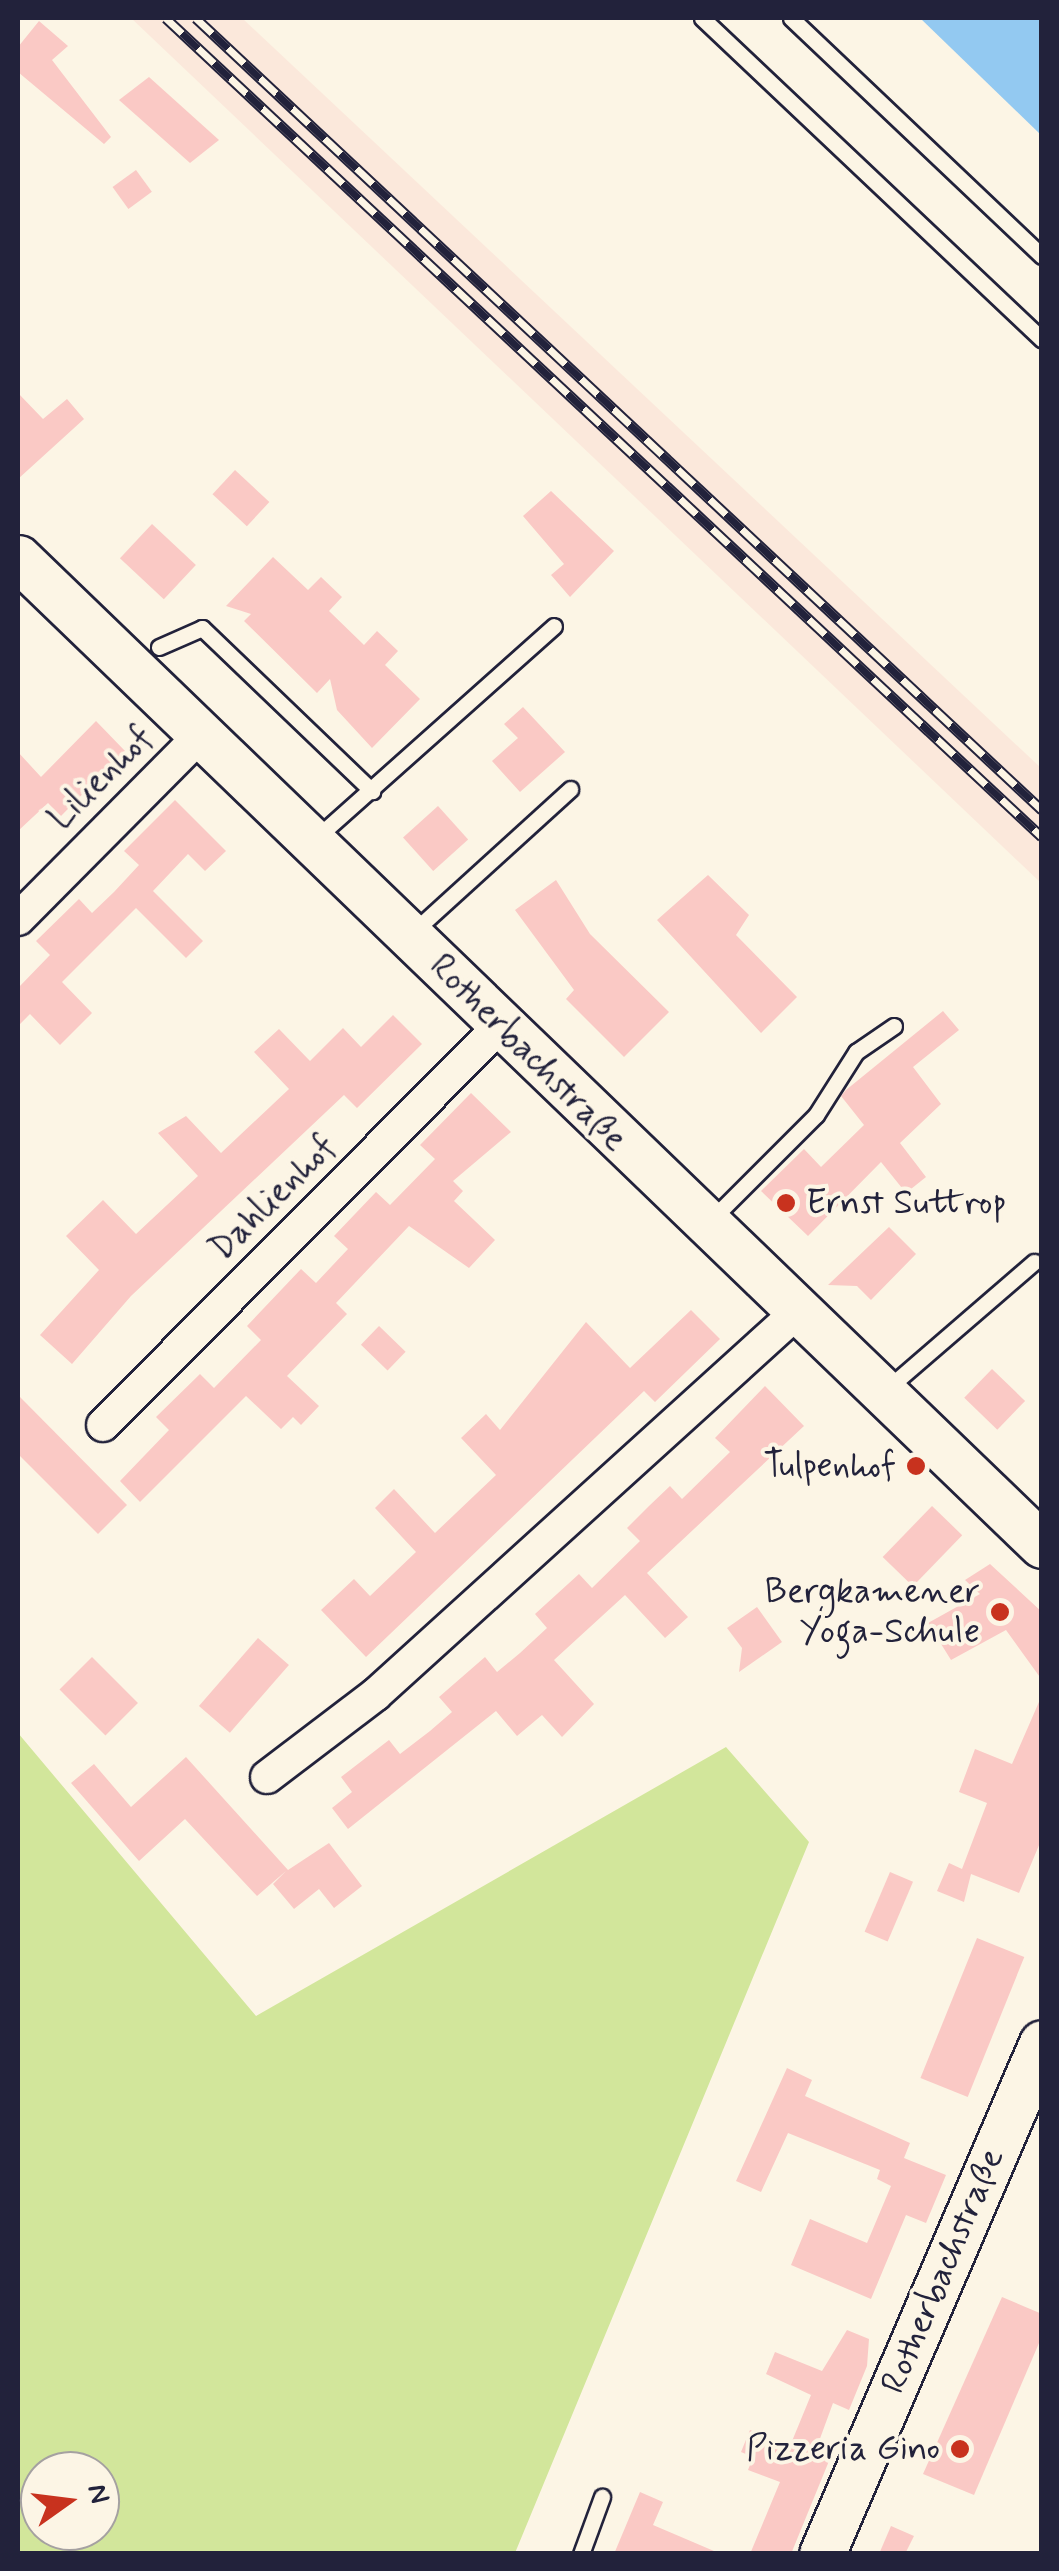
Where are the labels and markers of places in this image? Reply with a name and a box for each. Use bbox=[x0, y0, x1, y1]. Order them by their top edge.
place label: Ernst Suttrop bbox=[806, 1182, 1007, 1224]
marker: Ernst Suttrop bbox=[775, 1192, 797, 1214]
place label: Tulpenhof bbox=[764, 1445, 896, 1487]
marker: Tulpenhof bbox=[905, 1455, 927, 1477]
place label: Bergkamener Yoga-Schule bbox=[765, 1571, 980, 1653]
marker: Bergkamener Yoga-Schule bbox=[989, 1601, 1011, 1623]
place label: Pizzeria Gino bbox=[746, 2428, 940, 2470]
marker: Pizzeria Gino bbox=[949, 2438, 971, 2460]

